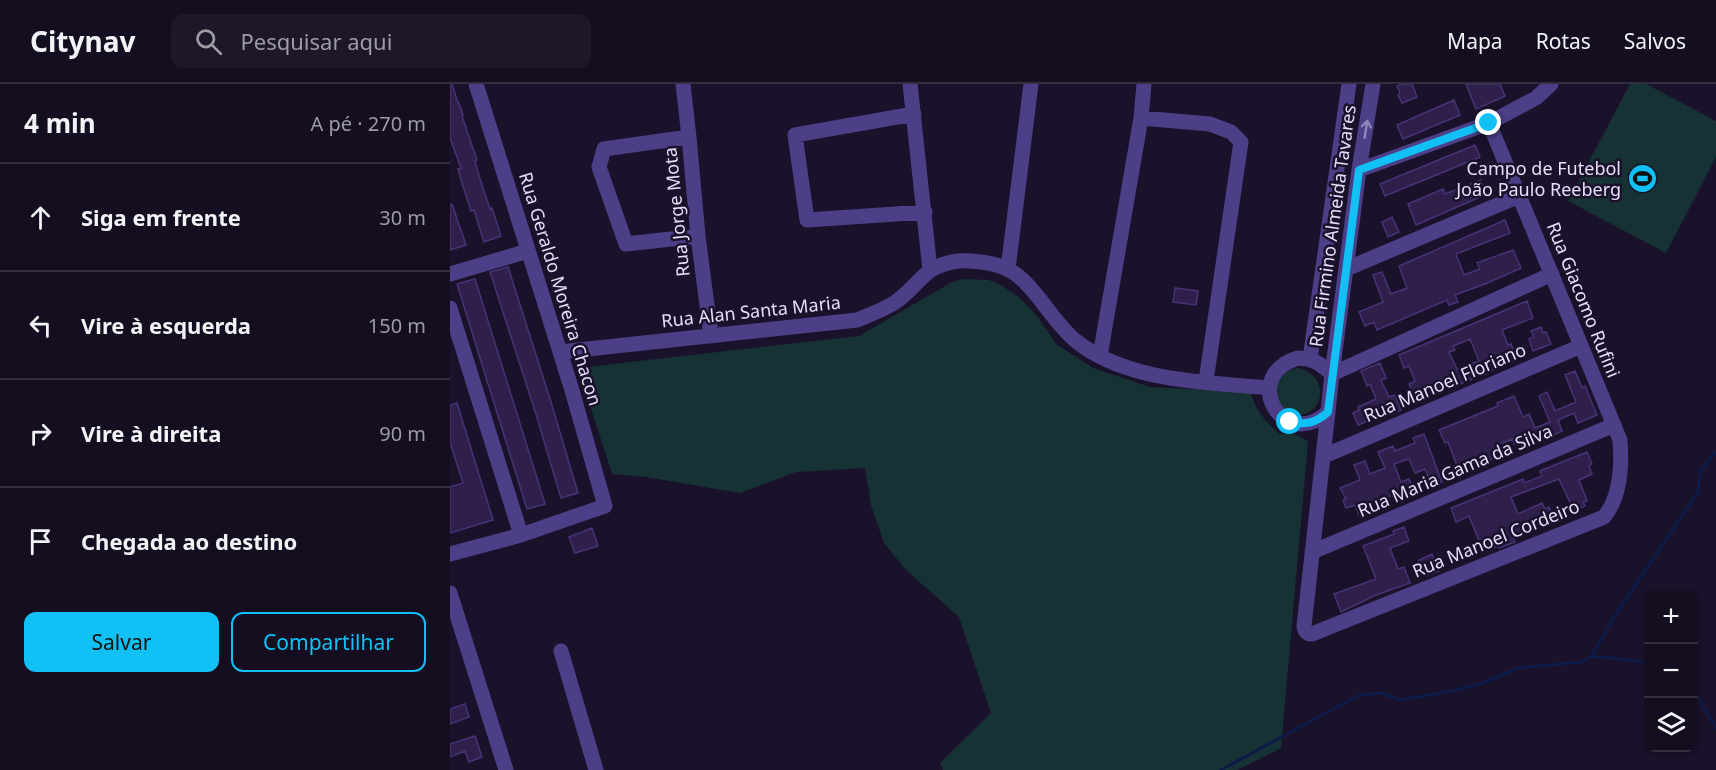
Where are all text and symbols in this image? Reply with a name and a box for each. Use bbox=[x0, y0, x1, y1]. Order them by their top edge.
search box bbox=[171, 14, 591, 68]
text: Citynav bbox=[30, 22, 135, 60]
icon: search bbox=[192, 25, 225, 58]
text: Pesquisar aqui bbox=[240, 26, 392, 56]
text: Mapa bbox=[1447, 27, 1503, 55]
text: Rotas bbox=[1536, 27, 1591, 55]
text: Salvos bbox=[1624, 27, 1686, 55]
street label: Rua Firmino Almeida Tavares bbox=[1303, 103, 1361, 348]
text: 4 min bbox=[24, 105, 96, 141]
route end bbox=[1475, 109, 1501, 135]
text: A pé · 270 m bbox=[310, 110, 426, 137]
one-way arrow bbox=[1360, 119, 1371, 139]
street label: Rua Jorge Mota bbox=[657, 146, 695, 278]
place label: Campo de Futebol João Paulo Reeberg bbox=[1454, 156, 1621, 201]
sports icon: Campo de Futebol João Paulo Reeberg bbox=[1626, 163, 1658, 195]
street label: Rua Geraldo Moreira Chacon bbox=[514, 169, 608, 408]
icon: ahead bbox=[24, 201, 57, 234]
text: Siga em frente bbox=[81, 202, 241, 232]
text: 30 m bbox=[379, 204, 426, 231]
street label: Rua Giacomo Rufini bbox=[1542, 218, 1626, 381]
street label: Rua Alan Santa Maria bbox=[660, 290, 842, 332]
icon: left bbox=[24, 309, 57, 342]
text: Vire à esquerda bbox=[81, 310, 251, 340]
text: 150 m bbox=[368, 312, 426, 339]
street label: Rua Manoel Floriano bbox=[1360, 337, 1529, 427]
route start bbox=[1276, 408, 1302, 434]
icon: right bbox=[24, 417, 57, 450]
text: Vire à direita bbox=[81, 418, 221, 448]
street label: Rua Maria Gama da Silva bbox=[1354, 418, 1556, 522]
text: 90 m bbox=[379, 420, 426, 447]
street label: Rua Manoel Cordeiro bbox=[1409, 494, 1583, 583]
icon: arrive bbox=[24, 525, 57, 558]
text: Chegada ao destino bbox=[81, 526, 297, 556]
map controls bbox=[1644, 590, 1698, 752]
button: + bbox=[1644, 590, 1698, 644]
button: Salvar bbox=[24, 612, 219, 672]
button: Compartilhar bbox=[231, 612, 426, 672]
button: − bbox=[1644, 644, 1698, 698]
button: layers bbox=[1644, 698, 1698, 752]

